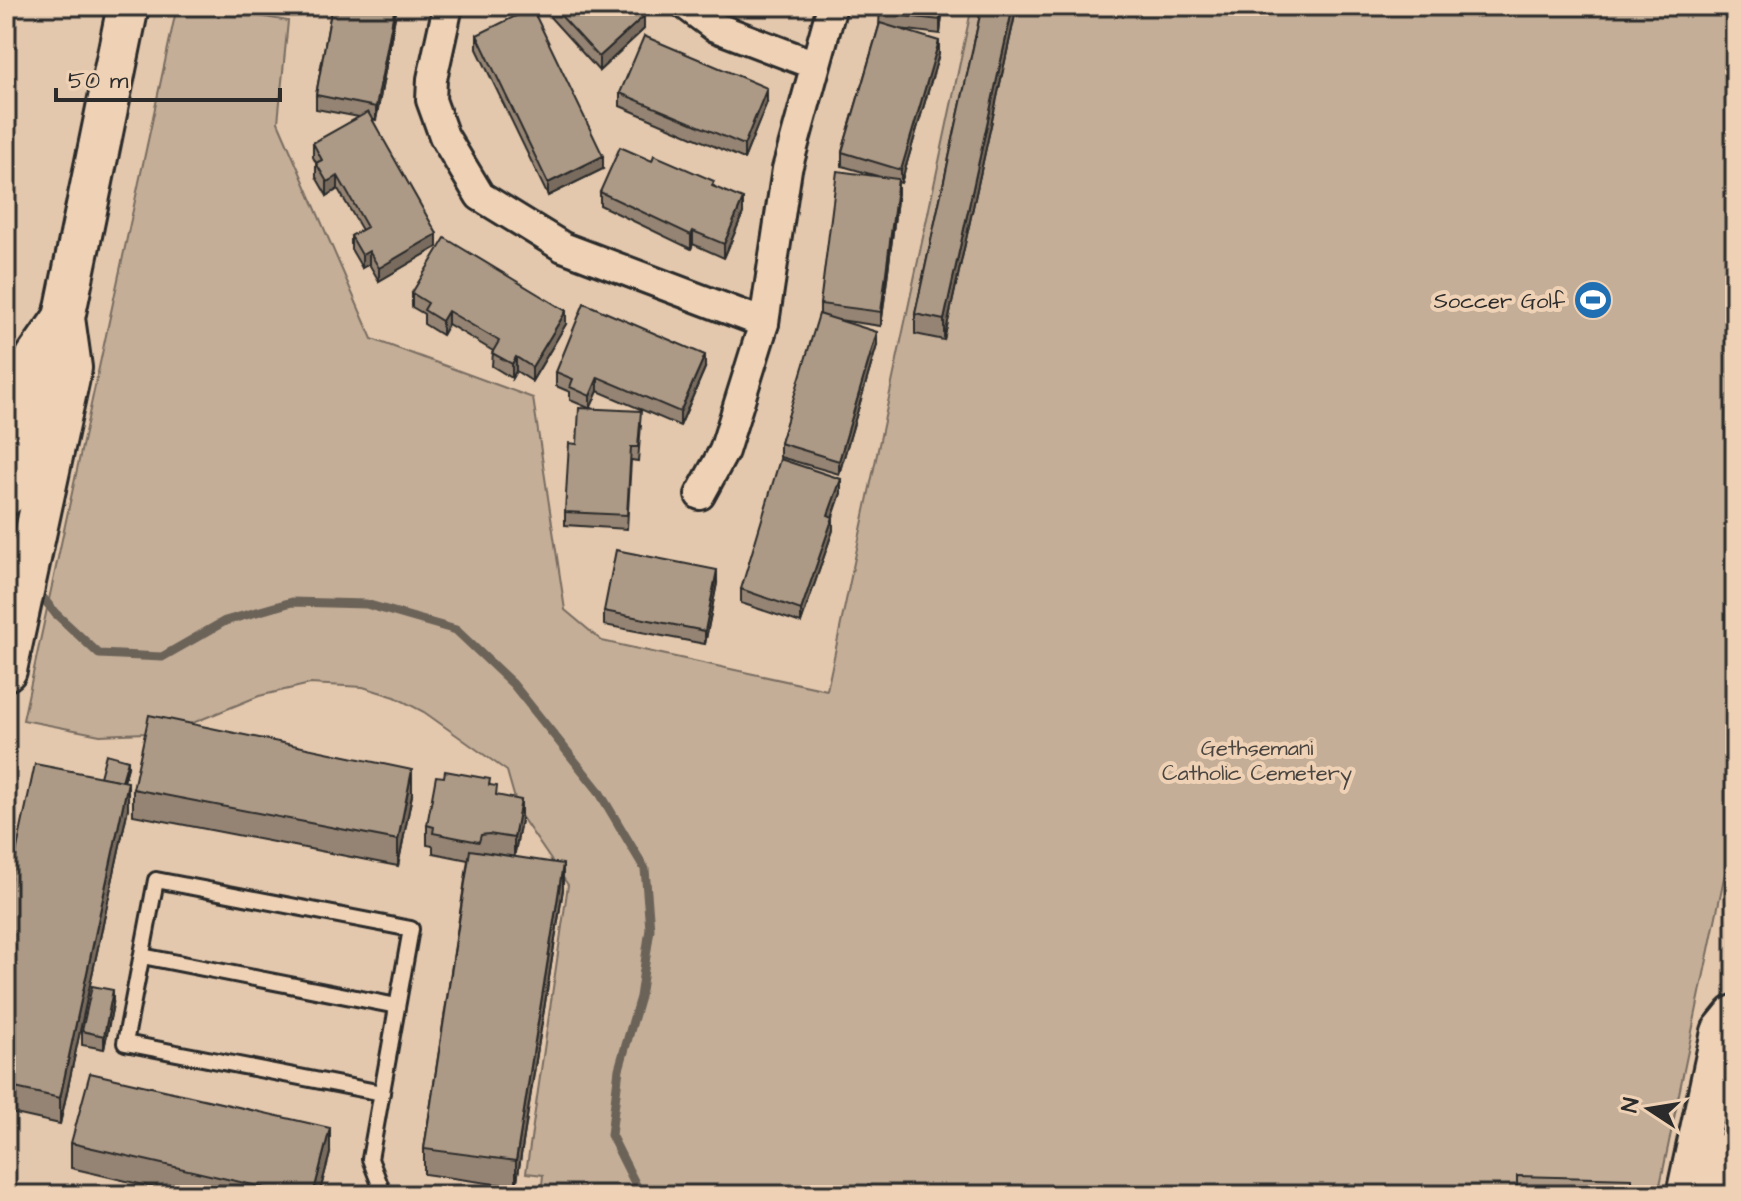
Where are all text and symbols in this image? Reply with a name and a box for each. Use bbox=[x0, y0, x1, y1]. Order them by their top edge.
scale bar bbox=[56, 52, 280, 102]
text: 50 m bbox=[68, 64, 129, 98]
sports icon: Soccer Golf bbox=[1572, 279, 1614, 321]
place label: Soccer Golf bbox=[1434, 286, 1566, 317]
park label: Gethsemani Catholic Cemetery bbox=[1162, 733, 1352, 790]
north arrow bbox=[1609, 1069, 1689, 1149]
text: N bbox=[1614, 1095, 1648, 1115]

